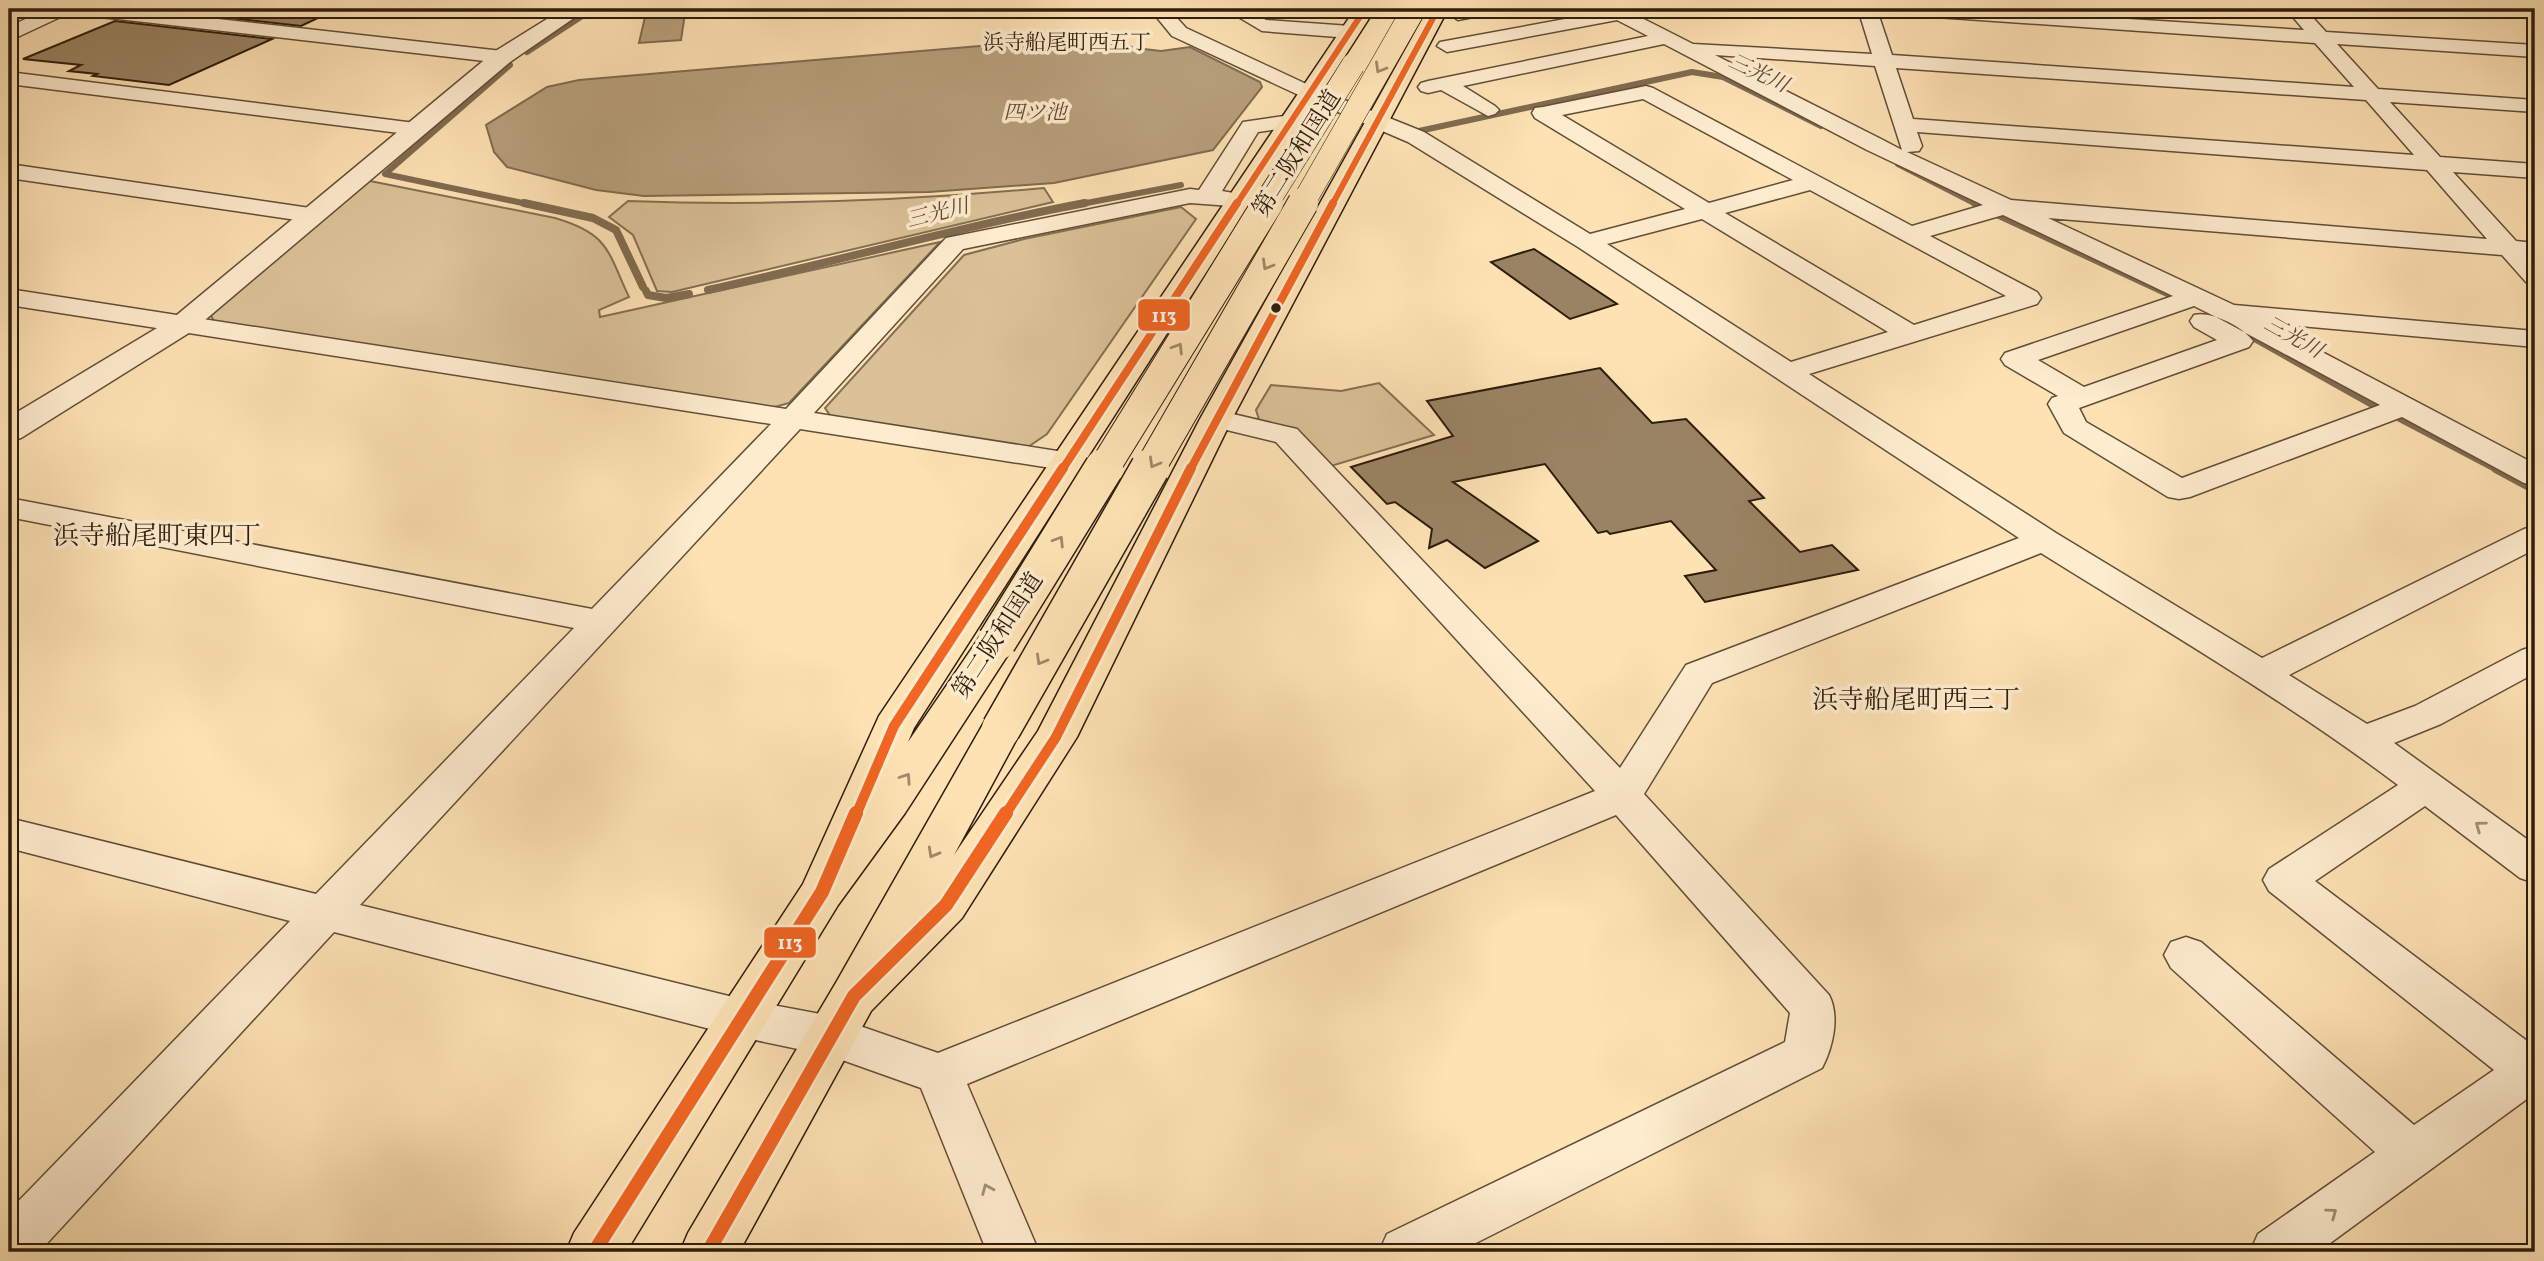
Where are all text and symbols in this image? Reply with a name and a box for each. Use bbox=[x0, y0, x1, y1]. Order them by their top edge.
district label: 浜寺船尾町西五丁 bbox=[983, 29, 1151, 58]
water label: 三光川 bbox=[1723, 48, 1794, 101]
one-way arrow bbox=[1375, 61, 1388, 73]
street label: 第二阪和国道 bbox=[1245, 84, 1351, 224]
water label: 四ツ池 bbox=[1004, 99, 1068, 128]
water label: 三光川 bbox=[904, 192, 974, 236]
one-way arrow bbox=[1262, 258, 1275, 271]
line badge: 113 bbox=[1137, 298, 1191, 332]
unlabelled marker bbox=[1269, 301, 1283, 315]
text: 113 bbox=[1152, 304, 1176, 330]
water label: 三光川 bbox=[2258, 310, 2329, 367]
one-way arrow bbox=[1170, 342, 1183, 355]
one-way arrow bbox=[1149, 455, 1162, 468]
district label: 浜寺船尾町東四丁 bbox=[53, 519, 261, 555]
one-way arrow bbox=[1050, 536, 1063, 549]
street label: 第二阪和国道 bbox=[946, 566, 1052, 706]
one-way arrow bbox=[1036, 652, 1049, 665]
district label: 浜寺船尾町西三丁 bbox=[1812, 683, 2020, 719]
one-way arrow bbox=[898, 773, 910, 786]
one-way arrow bbox=[2475, 822, 2488, 835]
one-way arrow bbox=[927, 846, 941, 859]
line badge: 113 bbox=[763, 926, 817, 959]
text: 113 bbox=[778, 931, 802, 957]
one-way arrow bbox=[982, 1184, 996, 1196]
one-way arrow bbox=[2324, 1208, 2337, 1221]

